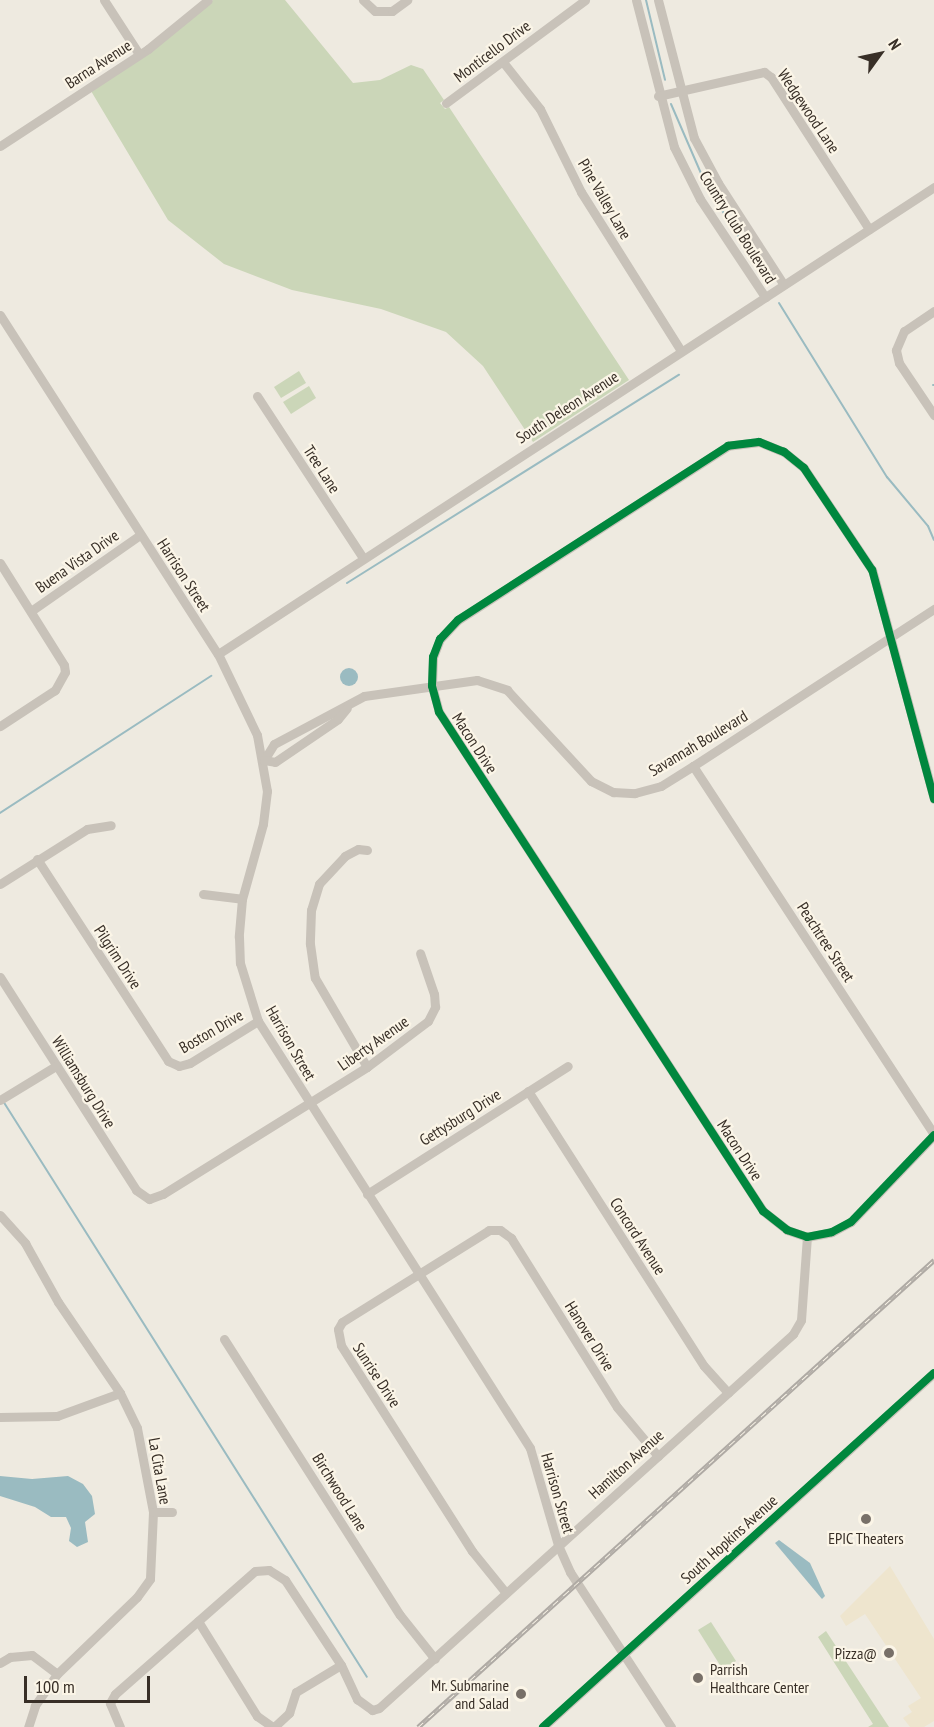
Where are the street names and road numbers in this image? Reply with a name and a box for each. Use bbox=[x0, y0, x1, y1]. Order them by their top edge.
street label: Monticello Drive bbox=[450, 16, 534, 86]
street label: Barna Avenue bbox=[61, 35, 135, 93]
street label: Wedgewood Lane bbox=[774, 65, 844, 157]
street label: Pine Valley Lane bbox=[574, 155, 636, 243]
street label: Country Club Boulevard bbox=[696, 167, 780, 287]
street label: South Deleon Avenue bbox=[512, 367, 622, 447]
street label: Tree Lane bbox=[299, 442, 345, 496]
street label: Buena Vista Drive bbox=[32, 525, 122, 597]
street label: Harrison Street bbox=[153, 535, 215, 615]
street label: Savannah Boulevard bbox=[645, 706, 751, 780]
street label: Macon Drive bbox=[448, 709, 502, 777]
street label: Peachtree Street bbox=[793, 899, 859, 985]
street label: Pilgrim Drive bbox=[90, 922, 146, 992]
street label: Harrison Street bbox=[262, 1002, 320, 1084]
street label: Boston Drive bbox=[176, 1005, 246, 1057]
street label: Liberty Avenue bbox=[334, 1011, 412, 1075]
street label: Williamsburg Drive bbox=[48, 1032, 120, 1132]
street label: Gettysburg Drive bbox=[416, 1084, 504, 1150]
street label: Macon Drive bbox=[713, 1116, 767, 1184]
street label: Concord Avenue bbox=[606, 1194, 670, 1278]
street label: Hanover Drive bbox=[561, 1298, 619, 1374]
street label: Sunrise Drive bbox=[349, 1339, 405, 1411]
street label: Hamilton Avenue bbox=[584, 1425, 668, 1503]
street label: La Cita Lane bbox=[145, 1436, 175, 1506]
street label: Birchwood Lane bbox=[309, 1450, 371, 1534]
street label: Harrison Street bbox=[537, 1450, 579, 1536]
street label: South Hopkins Avenue bbox=[677, 1490, 781, 1588]

